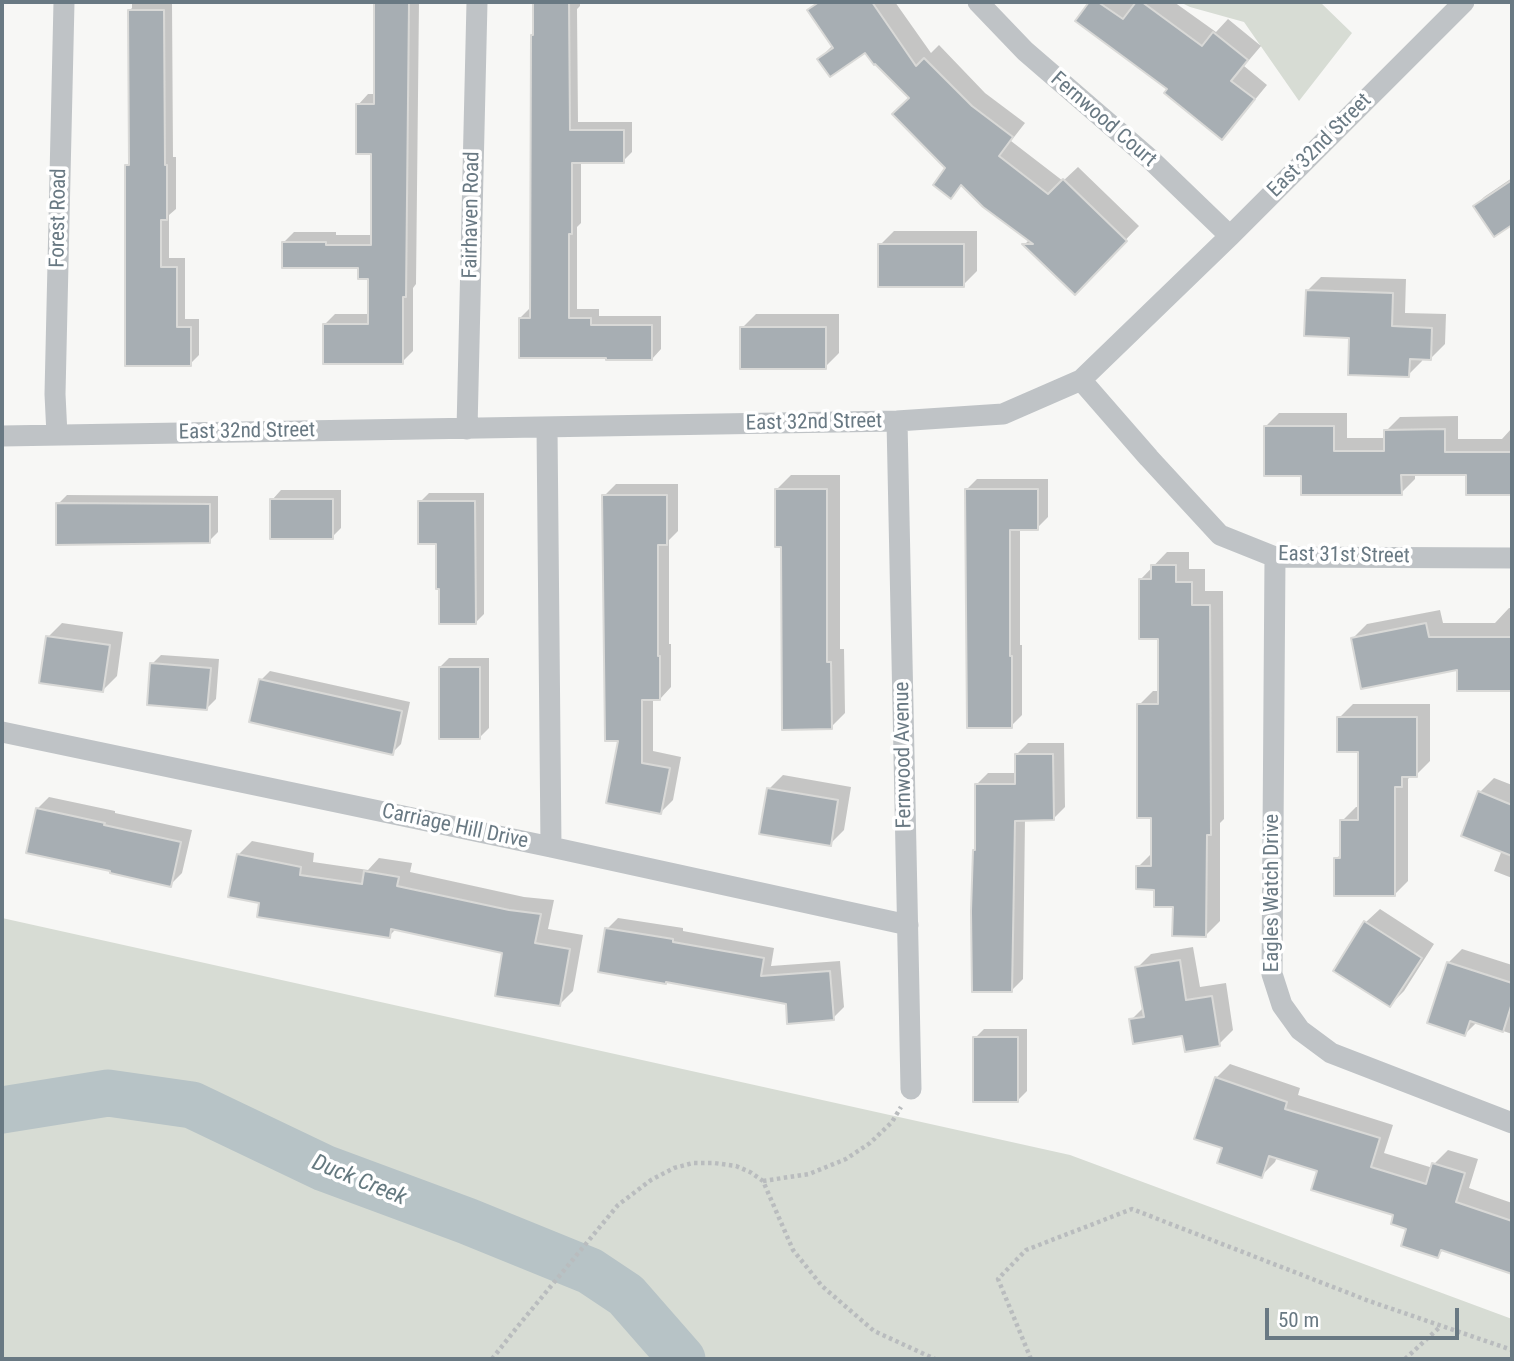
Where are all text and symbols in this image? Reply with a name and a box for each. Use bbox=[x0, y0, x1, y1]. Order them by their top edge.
street label: Fernwood Court bbox=[1045, 67, 1161, 173]
street label: East 32nd Street bbox=[1263, 89, 1377, 203]
street label: Fairhaven Road bbox=[458, 151, 486, 279]
street label: Forest Road bbox=[46, 168, 72, 268]
street label: East 32nd Street bbox=[746, 409, 882, 437]
street label: East 32nd Street bbox=[179, 418, 315, 446]
street label: East 31st Street bbox=[1278, 542, 1410, 570]
street label: Fernwood Avenue bbox=[890, 681, 918, 829]
street label: Carriage Hill Drive bbox=[380, 799, 530, 855]
street label: Eagles Watch Drive bbox=[1260, 814, 1286, 972]
water label: Duck Creek bbox=[308, 1150, 410, 1212]
scale bar bbox=[1269, 1294, 1463, 1338]
text: 50 m bbox=[1278, 1308, 1319, 1332]

